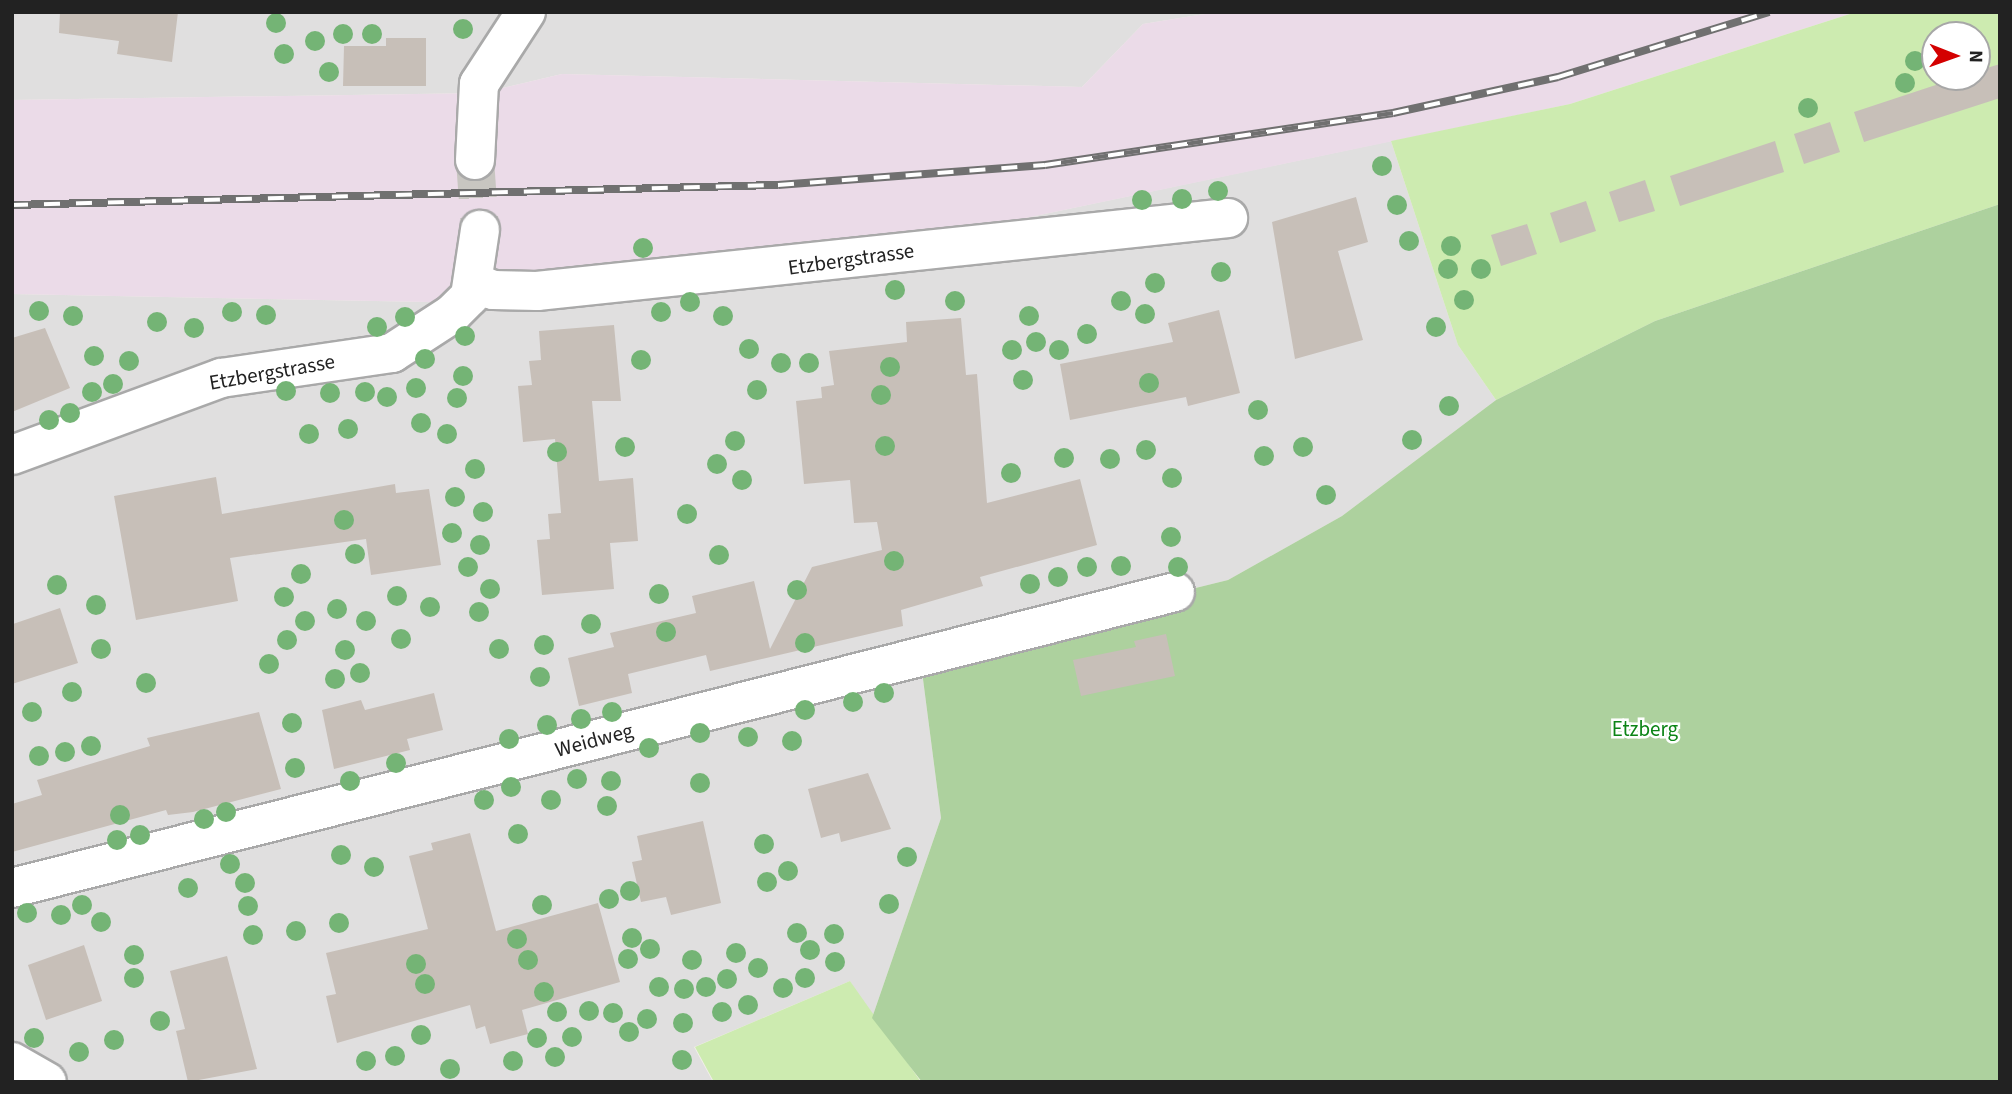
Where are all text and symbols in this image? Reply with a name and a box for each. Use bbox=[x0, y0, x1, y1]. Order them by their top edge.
north arrow bbox=[1921, 21, 1991, 91]
text: N bbox=[1962, 50, 1989, 63]
street label: Etzbergstrasse bbox=[786, 238, 916, 280]
street label: Etzbergstrasse bbox=[207, 349, 337, 395]
park label: Etzberg bbox=[1612, 716, 1678, 742]
street label: Weidweg bbox=[552, 718, 636, 762]

